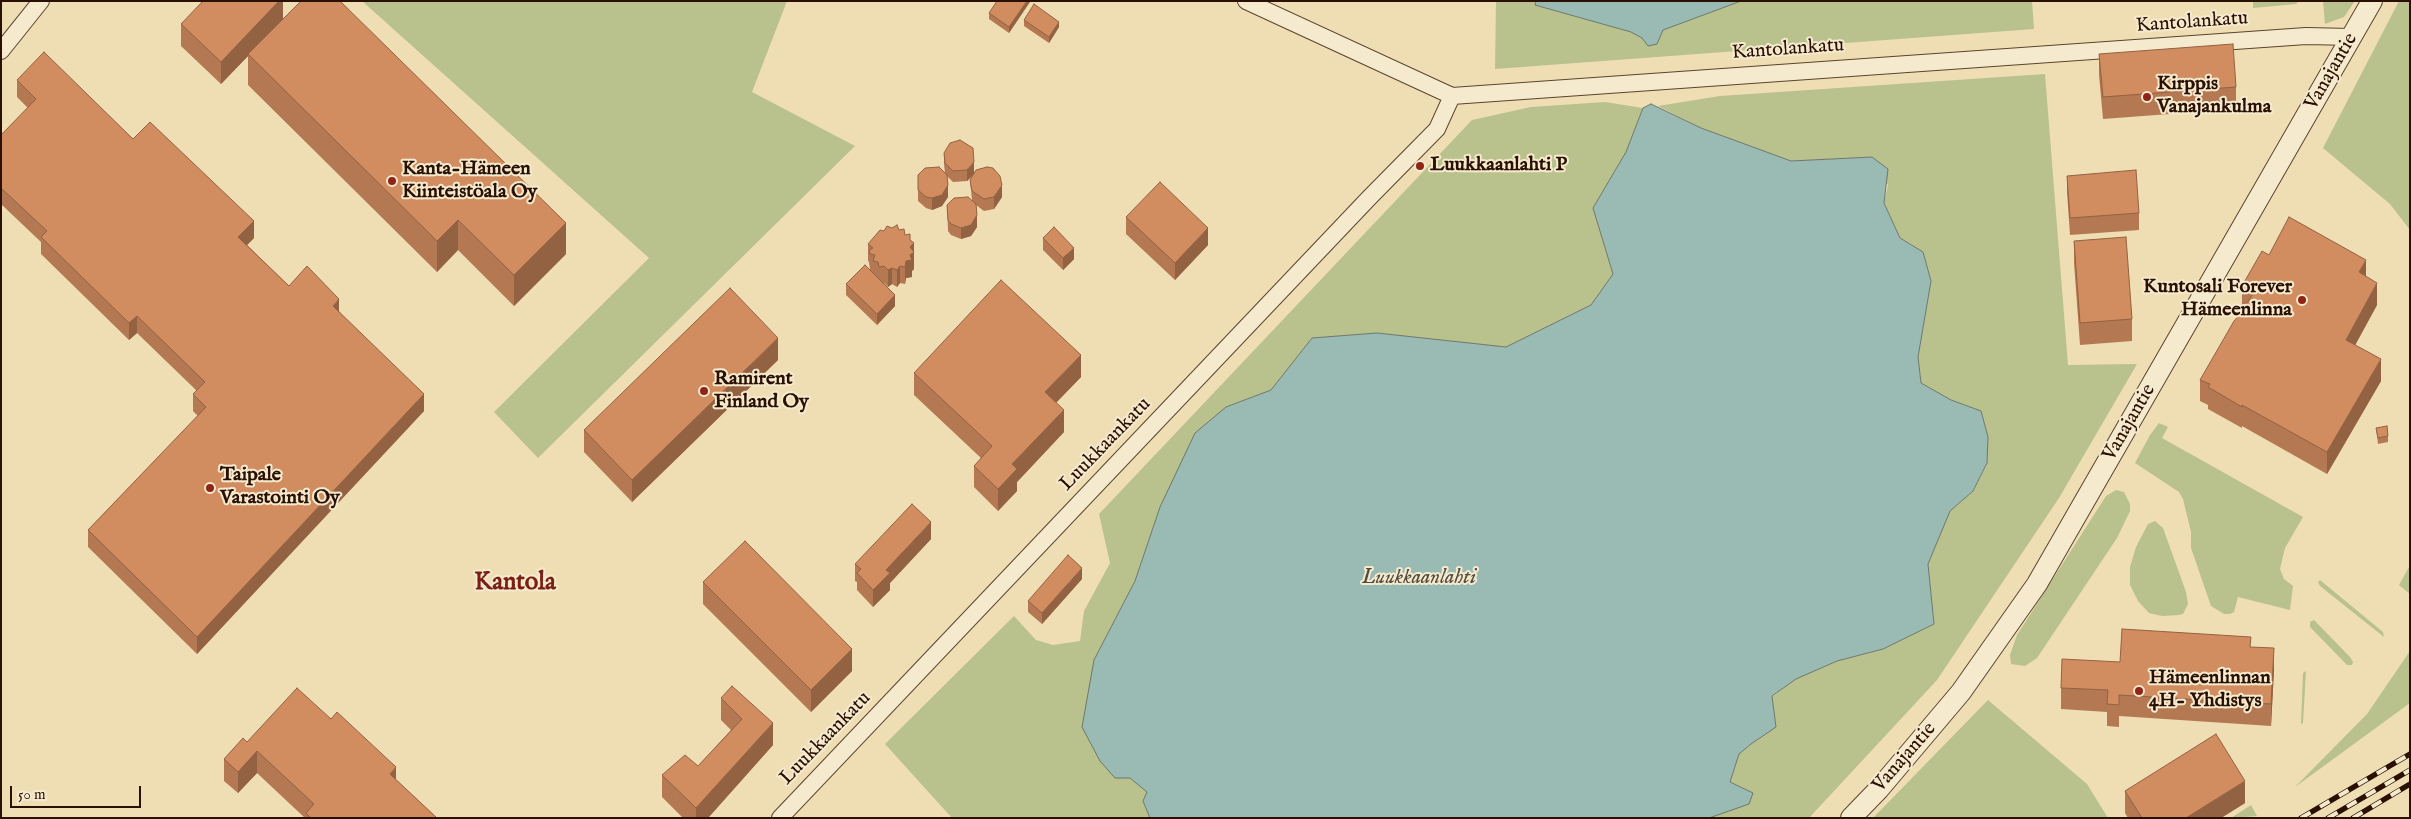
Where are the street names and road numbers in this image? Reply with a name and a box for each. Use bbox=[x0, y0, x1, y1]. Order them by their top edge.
street label: Kantolankatu bbox=[2135, 7, 2249, 39]
street label: Vanajantie bbox=[2300, 29, 2364, 115]
street label: Kantolankatu bbox=[1731, 34, 1845, 66]
street label: Vanajantie bbox=[2098, 380, 2162, 466]
street label: Luukkaankatu bbox=[1055, 393, 1157, 497]
street label: Luukkaankatu bbox=[775, 687, 877, 791]
street label: Vanajantie bbox=[1868, 718, 1942, 798]

